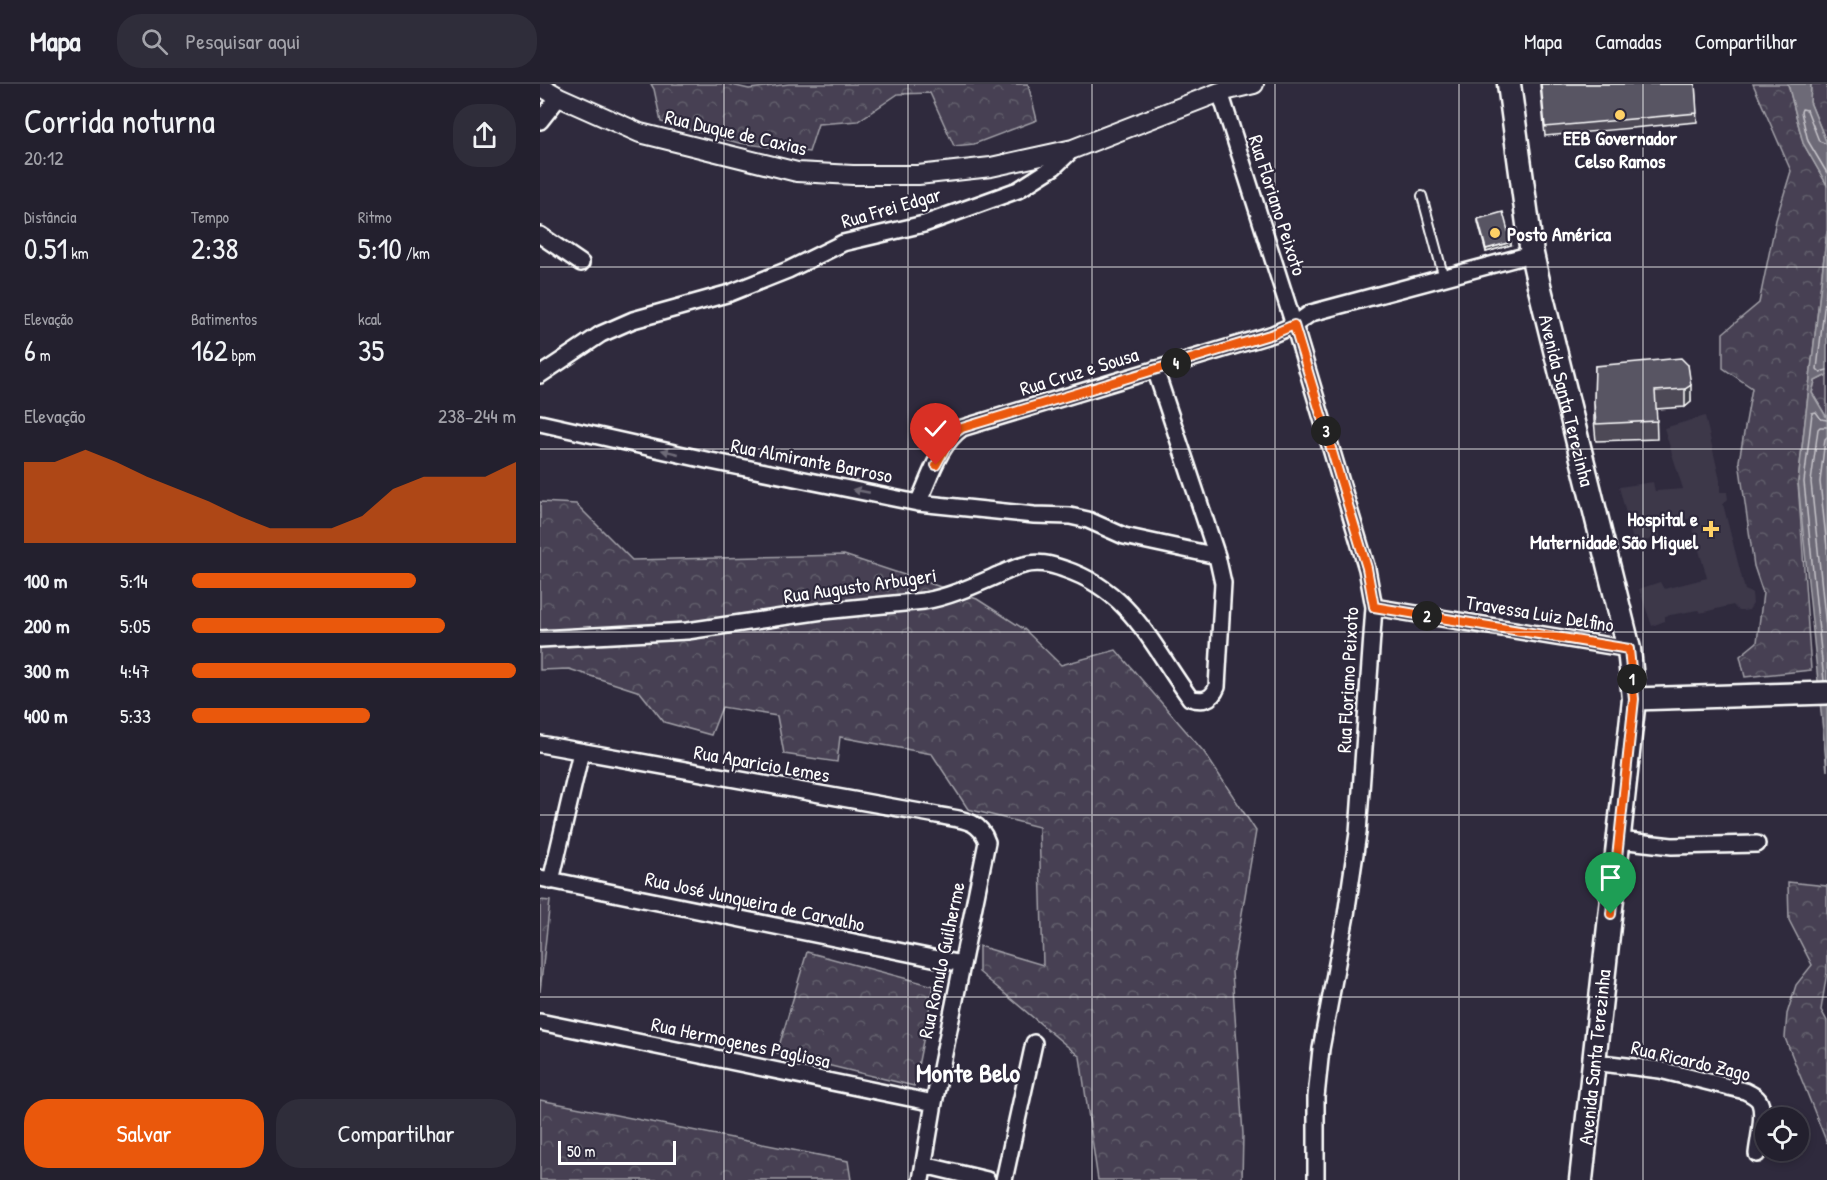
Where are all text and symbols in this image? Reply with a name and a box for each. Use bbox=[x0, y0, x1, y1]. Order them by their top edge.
search box bbox=[117, 14, 537, 68]
text: Mapa bbox=[30, 22, 81, 60]
icon: search bbox=[138, 25, 171, 58]
text: Pesquisar aqui bbox=[186, 26, 301, 56]
text: Mapa bbox=[1524, 27, 1562, 56]
text: Camadas bbox=[1595, 27, 1662, 56]
text: Compartilhar bbox=[1695, 27, 1797, 56]
text: Corrida noturna bbox=[24, 99, 215, 143]
street label: Rua Duque de Caxias bbox=[662, 103, 810, 162]
button: share bbox=[453, 104, 516, 167]
marker: EEB Governador Celso Ramos bbox=[1613, 108, 1627, 122]
place label: EEB Governador Celso Ramos bbox=[1563, 124, 1677, 174]
street label: Rua Floriano Peixoto bbox=[1243, 131, 1313, 279]
text: 20:12 bbox=[24, 144, 64, 171]
street label: Rua Frei Edgar bbox=[838, 180, 944, 234]
text: Distância bbox=[24, 206, 76, 228]
text: Tempo bbox=[191, 206, 229, 228]
text: Ritmo bbox=[358, 206, 392, 228]
place label: Posto América bbox=[1507, 220, 1611, 247]
marker: Posto América bbox=[1488, 226, 1502, 240]
text: 0.51 bbox=[24, 228, 67, 268]
text: 2:38 bbox=[191, 228, 238, 268]
text: 5:10 bbox=[358, 228, 402, 268]
text: km bbox=[67, 242, 89, 264]
text: /km bbox=[402, 242, 430, 264]
text: Elevação bbox=[24, 308, 73, 330]
text: Batimentos bbox=[191, 308, 257, 330]
text: kcal bbox=[358, 308, 381, 330]
street label: Avenida Santa Terezinha bbox=[1533, 311, 1602, 489]
text: 6 bbox=[24, 330, 36, 370]
text: 162 bbox=[191, 330, 228, 370]
text: 35 bbox=[358, 330, 384, 370]
street label: Rua Cruz e Sousa bbox=[1016, 340, 1142, 402]
text: m bbox=[36, 344, 51, 366]
text: bpm bbox=[228, 344, 256, 366]
pin: 4 bbox=[1161, 348, 1191, 378]
text: 4 bbox=[1173, 352, 1179, 374]
text: Elevação bbox=[24, 402, 86, 429]
text: 238–244 m bbox=[438, 402, 516, 429]
pin bbox=[910, 403, 961, 465]
icon: check bbox=[919, 412, 952, 445]
pin: 3 bbox=[1311, 416, 1341, 446]
text: 3 bbox=[1322, 420, 1330, 442]
street label: Rua Almirante Barroso bbox=[729, 431, 895, 489]
one-way arrow bbox=[660, 447, 679, 457]
one-way arrow bbox=[851, 486, 870, 495]
place label: Hospital e Maternidade São Miguel bbox=[1530, 505, 1699, 556]
marker: Hospital e Maternidade São Miguel bbox=[1702, 520, 1720, 538]
street label: Rua Augusto Arbugeri bbox=[782, 561, 938, 609]
text: 100 m bbox=[24, 567, 67, 594]
text: 5:14 bbox=[120, 567, 148, 594]
street label: Travessa Luiz Delfino bbox=[1464, 588, 1616, 638]
pin: 2 bbox=[1412, 601, 1442, 631]
text: 2 bbox=[1423, 605, 1431, 627]
street label: Rua Floriano Peixoto bbox=[1330, 606, 1364, 754]
text: 200 m bbox=[24, 612, 69, 639]
text: 5:05 bbox=[120, 612, 151, 639]
text: 300 m bbox=[24, 657, 69, 684]
text: 4:47 bbox=[120, 657, 150, 684]
pin: 1 bbox=[1617, 664, 1647, 694]
text: 1 bbox=[1629, 668, 1635, 690]
text: 400 m bbox=[24, 702, 68, 729]
text: 5:33 bbox=[120, 702, 151, 729]
street label: Rua Aparicio Lemes bbox=[692, 738, 832, 788]
pin bbox=[1585, 852, 1636, 914]
icon: arrive bbox=[1594, 861, 1627, 894]
street label: Rua José Junqueira de Carvalho bbox=[643, 865, 867, 937]
street label: Rua Romulo Guilherme bbox=[911, 879, 971, 1041]
street label: Avenida Santa Terezinha bbox=[1571, 968, 1617, 1146]
street label: Rua Hermogenes Pagliosa bbox=[649, 1010, 833, 1074]
street label: Rua Ricardo Zago bbox=[1629, 1033, 1753, 1087]
district label: Monte Belo bbox=[916, 1055, 1020, 1090]
button: Salvar bbox=[24, 1099, 264, 1168]
button: Compartilhar bbox=[276, 1099, 516, 1168]
map controls bbox=[1755, 1107, 1809, 1161]
button: locate bbox=[1755, 1107, 1809, 1161]
scale bar bbox=[558, 1138, 676, 1166]
text: 50 m bbox=[567, 1140, 596, 1162]

